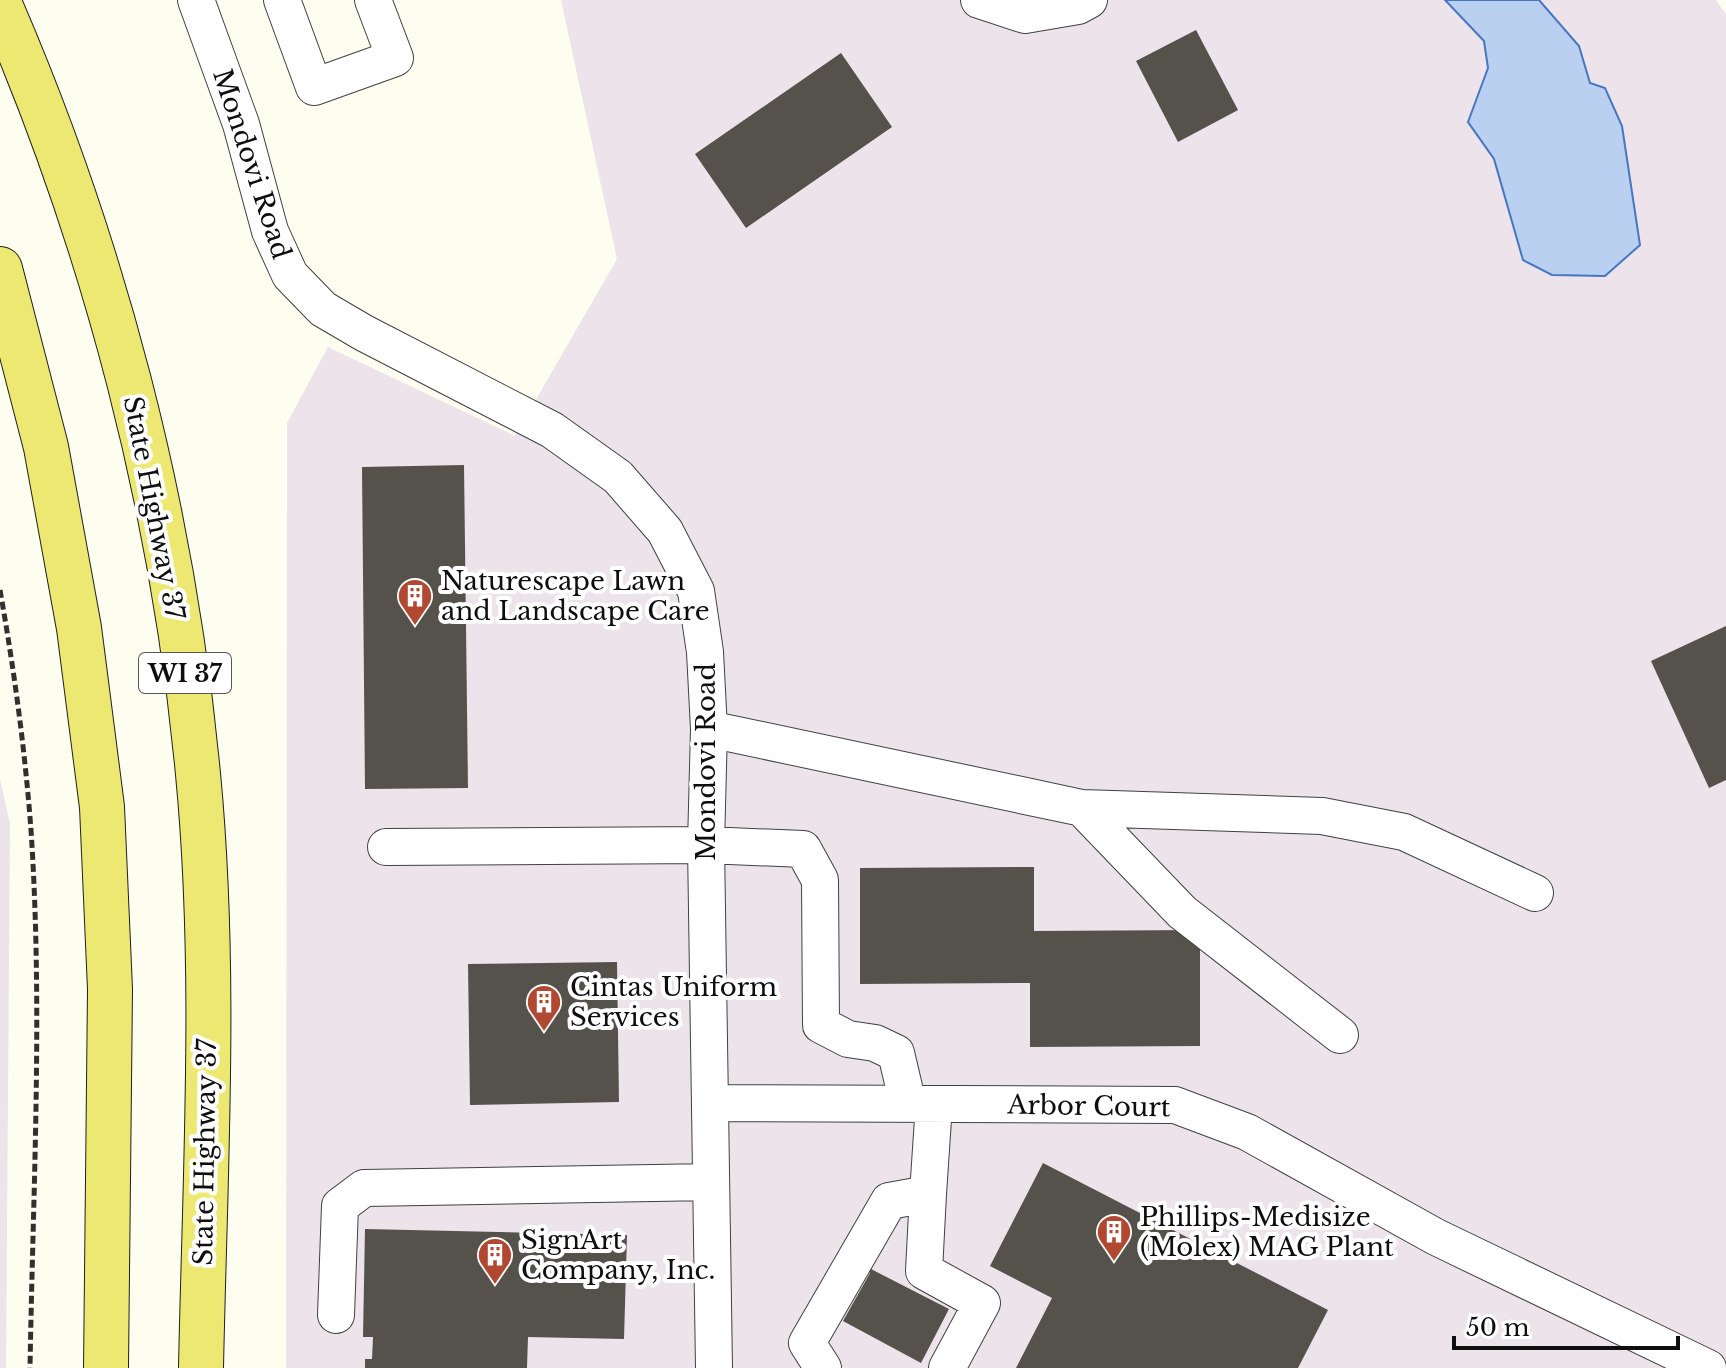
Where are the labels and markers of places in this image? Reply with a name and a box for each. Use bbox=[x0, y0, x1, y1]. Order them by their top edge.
place label: Naturescape Lawn and Landscape Care bbox=[441, 565, 710, 627]
building icon: Naturescape Lawn and Landscape Care bbox=[396, 577, 434, 627]
place label: Cintas Uniform Services bbox=[570, 971, 777, 1033]
building icon: Cintas Uniform Services bbox=[525, 983, 563, 1033]
place label: Phillips-Medisize (Molex) MAG Plant bbox=[1140, 1201, 1394, 1263]
building icon: Phillips-Medisize (Molex) MAG Plant bbox=[1095, 1213, 1133, 1263]
place label: SignArt Company, Inc. bbox=[521, 1224, 715, 1286]
building icon: SignArt Company, Inc. bbox=[476, 1236, 514, 1286]

